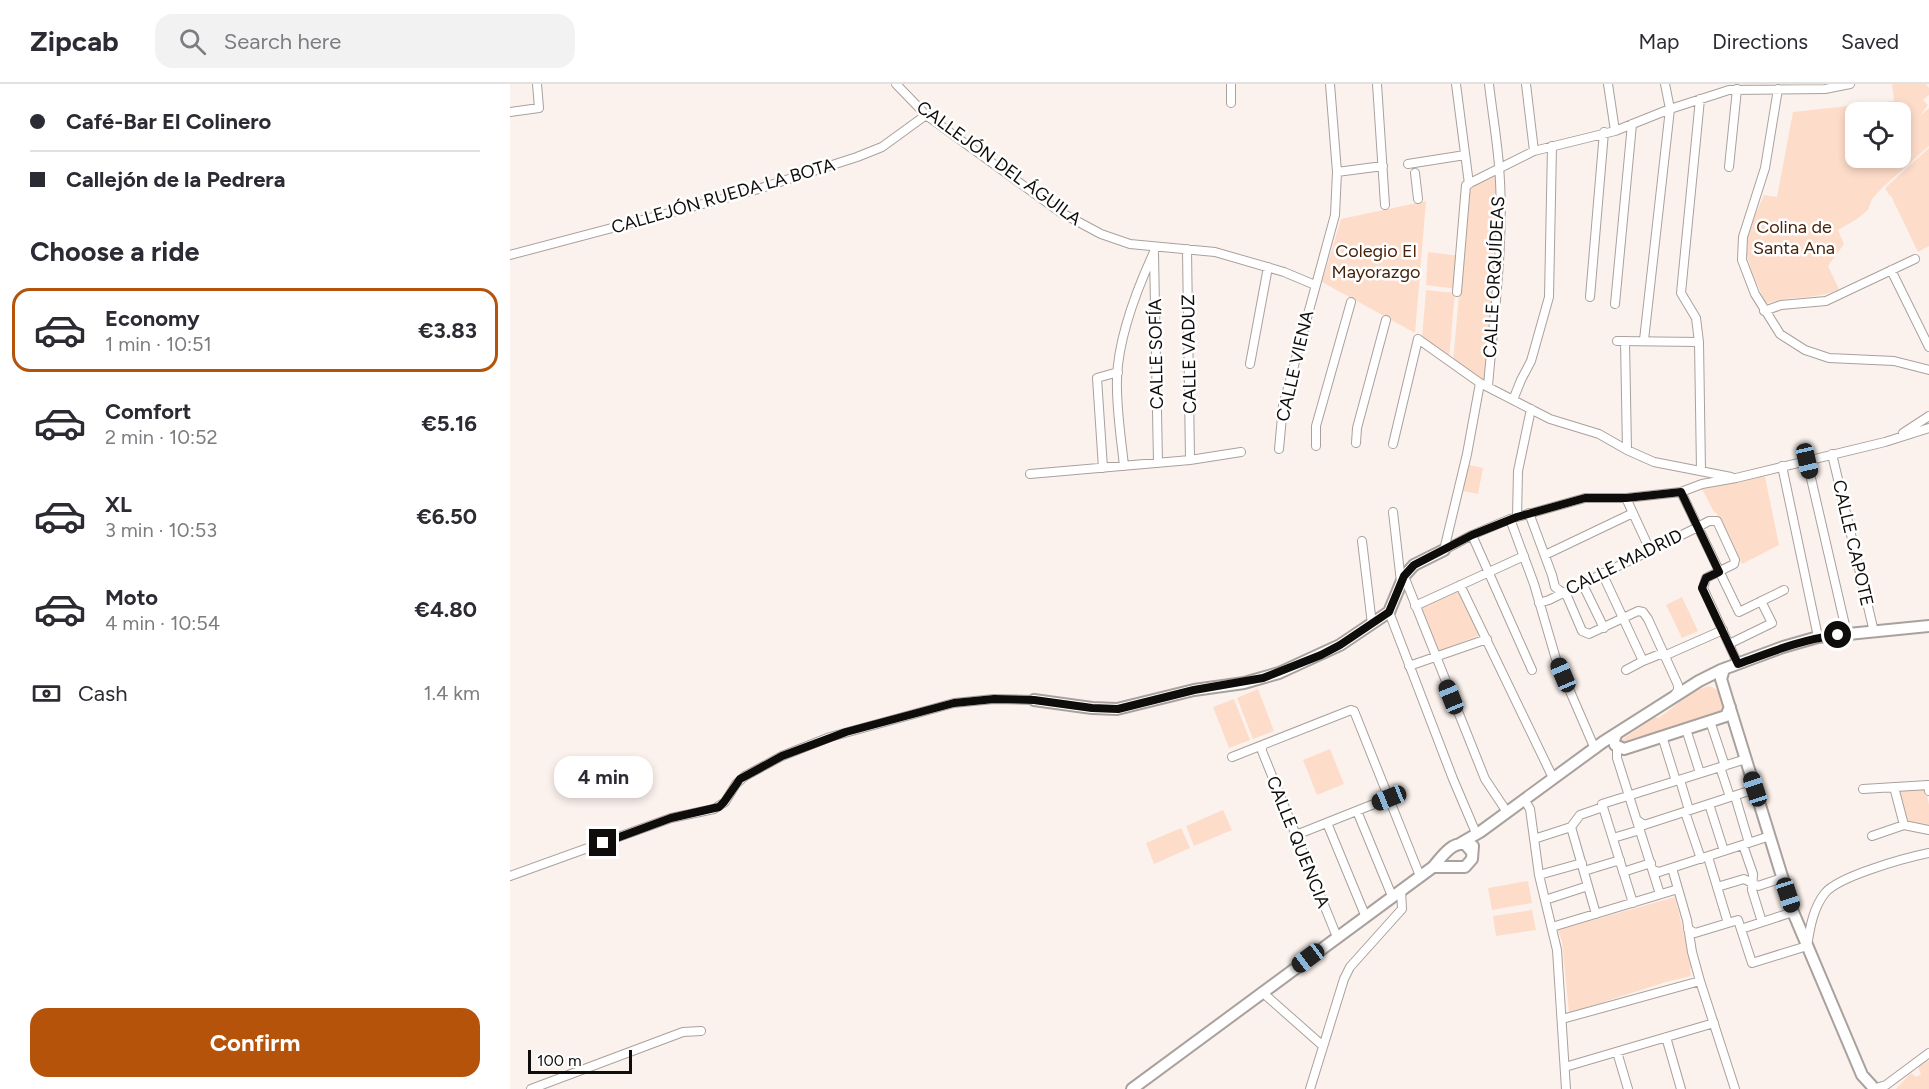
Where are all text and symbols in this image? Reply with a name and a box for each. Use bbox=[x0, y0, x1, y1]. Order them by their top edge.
search box bbox=[155, 14, 575, 68]
text: Zipcab bbox=[30, 24, 119, 58]
icon: search bbox=[176, 25, 209, 58]
text: Search here bbox=[224, 28, 341, 55]
text: Map bbox=[1638, 29, 1679, 54]
text: Directions bbox=[1712, 29, 1808, 54]
text: Saved bbox=[1841, 29, 1899, 54]
street label: CALLEJÓN DEL ÁGUILA bbox=[912, 96, 1086, 230]
map controls bbox=[1845, 102, 1911, 168]
button: locate bbox=[1845, 102, 1911, 168]
text: Café-Bar El Colinero bbox=[66, 108, 271, 135]
street label: CALLEJÓN RUEDA LA BOTA bbox=[609, 154, 837, 238]
text: Callejón de la Pedrera bbox=[66, 166, 285, 193]
street label: CALLE ORQUÍDEAS bbox=[1479, 195, 1509, 359]
park label: Colina de Santa Ana bbox=[1753, 216, 1835, 259]
text: Choose a ride bbox=[30, 235, 199, 268]
park label: Colegio El Mayorazgo bbox=[1331, 240, 1421, 283]
street label: CALLE VADUZ bbox=[1177, 294, 1201, 414]
street label: CALLE SOFÍA bbox=[1144, 298, 1168, 410]
icon: car bbox=[33, 303, 87, 357]
text: Economy bbox=[105, 305, 200, 332]
street label: CALLE VIENA bbox=[1272, 308, 1318, 424]
text: €3.83 bbox=[418, 317, 477, 344]
text: 1 min · 10:51 bbox=[105, 332, 212, 356]
icon: car bbox=[33, 396, 87, 450]
text: Comfort bbox=[105, 398, 191, 425]
text: €5.16 bbox=[421, 410, 477, 437]
text: 2 min · 10:52 bbox=[105, 425, 218, 449]
car bbox=[1794, 441, 1820, 481]
street label: CALLE CAPOTE bbox=[1828, 478, 1878, 608]
icon: car bbox=[33, 489, 87, 543]
text: XL bbox=[105, 491, 132, 518]
text: €6.50 bbox=[416, 503, 477, 530]
text: 3 min · 10:53 bbox=[105, 518, 217, 542]
street label: CALLE MADRID bbox=[1562, 524, 1686, 600]
icon: car bbox=[33, 582, 87, 636]
text: Moto bbox=[105, 584, 158, 611]
text: €4.80 bbox=[415, 596, 477, 623]
text: 4 min · 10:54 bbox=[105, 611, 220, 635]
route start bbox=[1824, 621, 1851, 648]
car bbox=[1548, 655, 1578, 695]
icon: cash bbox=[30, 677, 63, 710]
car bbox=[1436, 677, 1466, 717]
text: Cash bbox=[78, 680, 128, 707]
text: 1.4 km bbox=[424, 681, 480, 705]
callout: 4 min bbox=[554, 756, 652, 798]
text: 4 min bbox=[578, 765, 629, 789]
car bbox=[1741, 769, 1769, 809]
street label: CALLE QUENCIA bbox=[1262, 773, 1334, 911]
car bbox=[1369, 783, 1409, 813]
route end bbox=[589, 829, 616, 856]
car bbox=[1774, 875, 1802, 915]
car bbox=[1288, 940, 1328, 976]
button: Confirm bbox=[30, 1008, 480, 1077]
scale bar bbox=[528, 1047, 632, 1074]
text: 100 m bbox=[537, 1051, 582, 1070]

